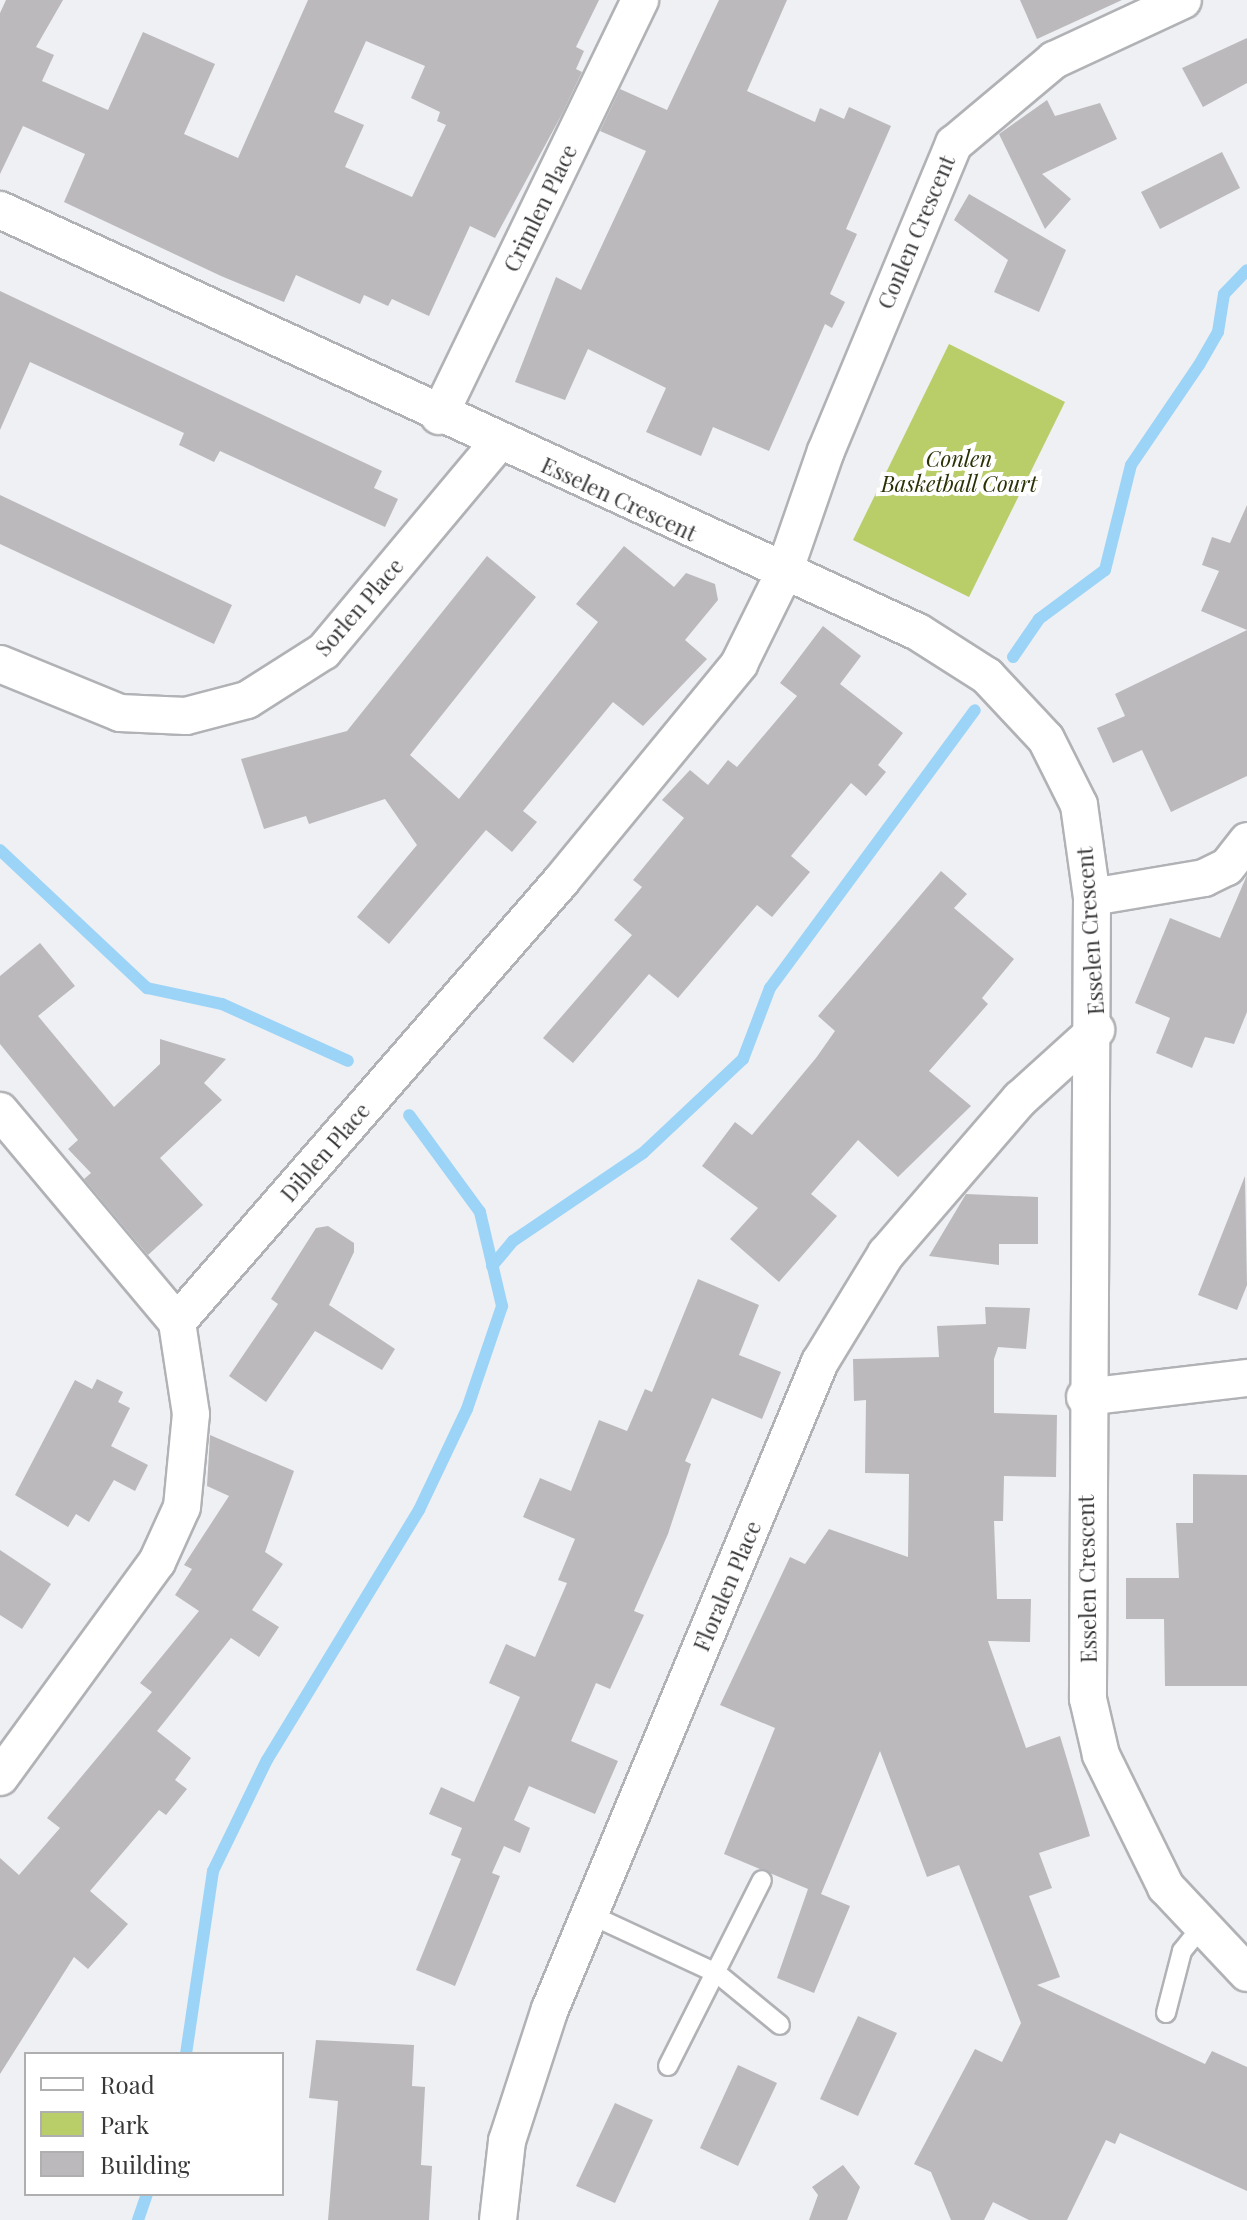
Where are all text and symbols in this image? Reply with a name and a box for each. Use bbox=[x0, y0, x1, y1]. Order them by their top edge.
street label: Crimlen Place bbox=[498, 140, 582, 276]
street label: Conlen Crescent bbox=[872, 151, 960, 313]
park label: Conlen Basketball Court bbox=[880, 445, 1038, 496]
street label: Esselen Crescent bbox=[537, 451, 701, 547]
street label: Sorlen Place bbox=[309, 553, 409, 661]
street label: Esselen Crescent bbox=[1071, 846, 1109, 1016]
street label: Diblen Place bbox=[275, 1097, 375, 1207]
street label: Esselen Crescent bbox=[1072, 1495, 1102, 1663]
street label: Floralen Place bbox=[688, 1517, 766, 1655]
legend bbox=[24, 2052, 284, 2196]
text: Road bbox=[100, 2068, 155, 2100]
text: Park bbox=[100, 2108, 149, 2140]
text: Building bbox=[100, 2148, 190, 2180]

